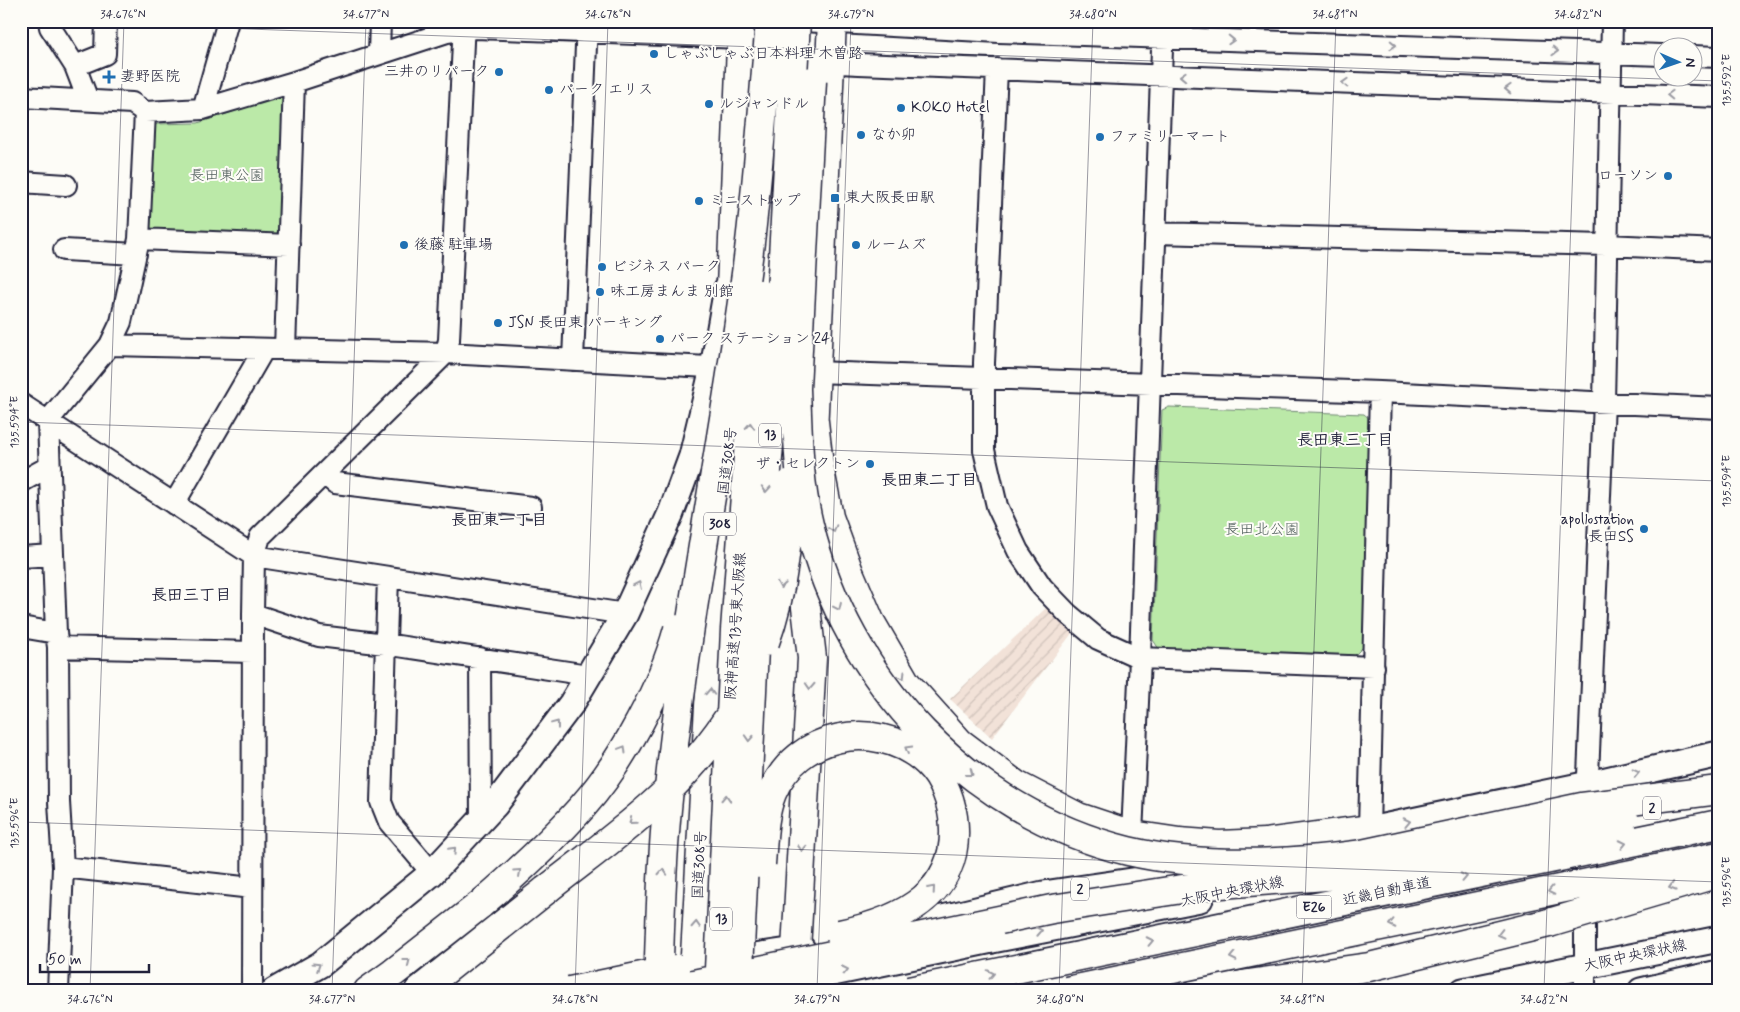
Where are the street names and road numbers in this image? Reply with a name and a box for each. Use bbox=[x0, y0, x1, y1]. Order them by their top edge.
road number: 13 bbox=[759, 424, 781, 446]
street label: 国道308号 bbox=[714, 426, 742, 496]
road number: 308 bbox=[704, 512, 736, 536]
street label: 阪神高速13号東大阪線 bbox=[721, 551, 751, 701]
road number: 2 bbox=[1643, 796, 1661, 820]
street label: 国道308号 bbox=[688, 830, 712, 900]
street label: 大阪中央環状線 bbox=[1179, 872, 1285, 912]
street label: 近畿自動車道 bbox=[1341, 873, 1433, 911]
road number: 2 bbox=[1071, 878, 1089, 901]
road number: E26 bbox=[1296, 896, 1332, 919]
road number: 13 bbox=[710, 908, 732, 931]
street label: 大阪中央環状線 bbox=[1582, 935, 1688, 977]

